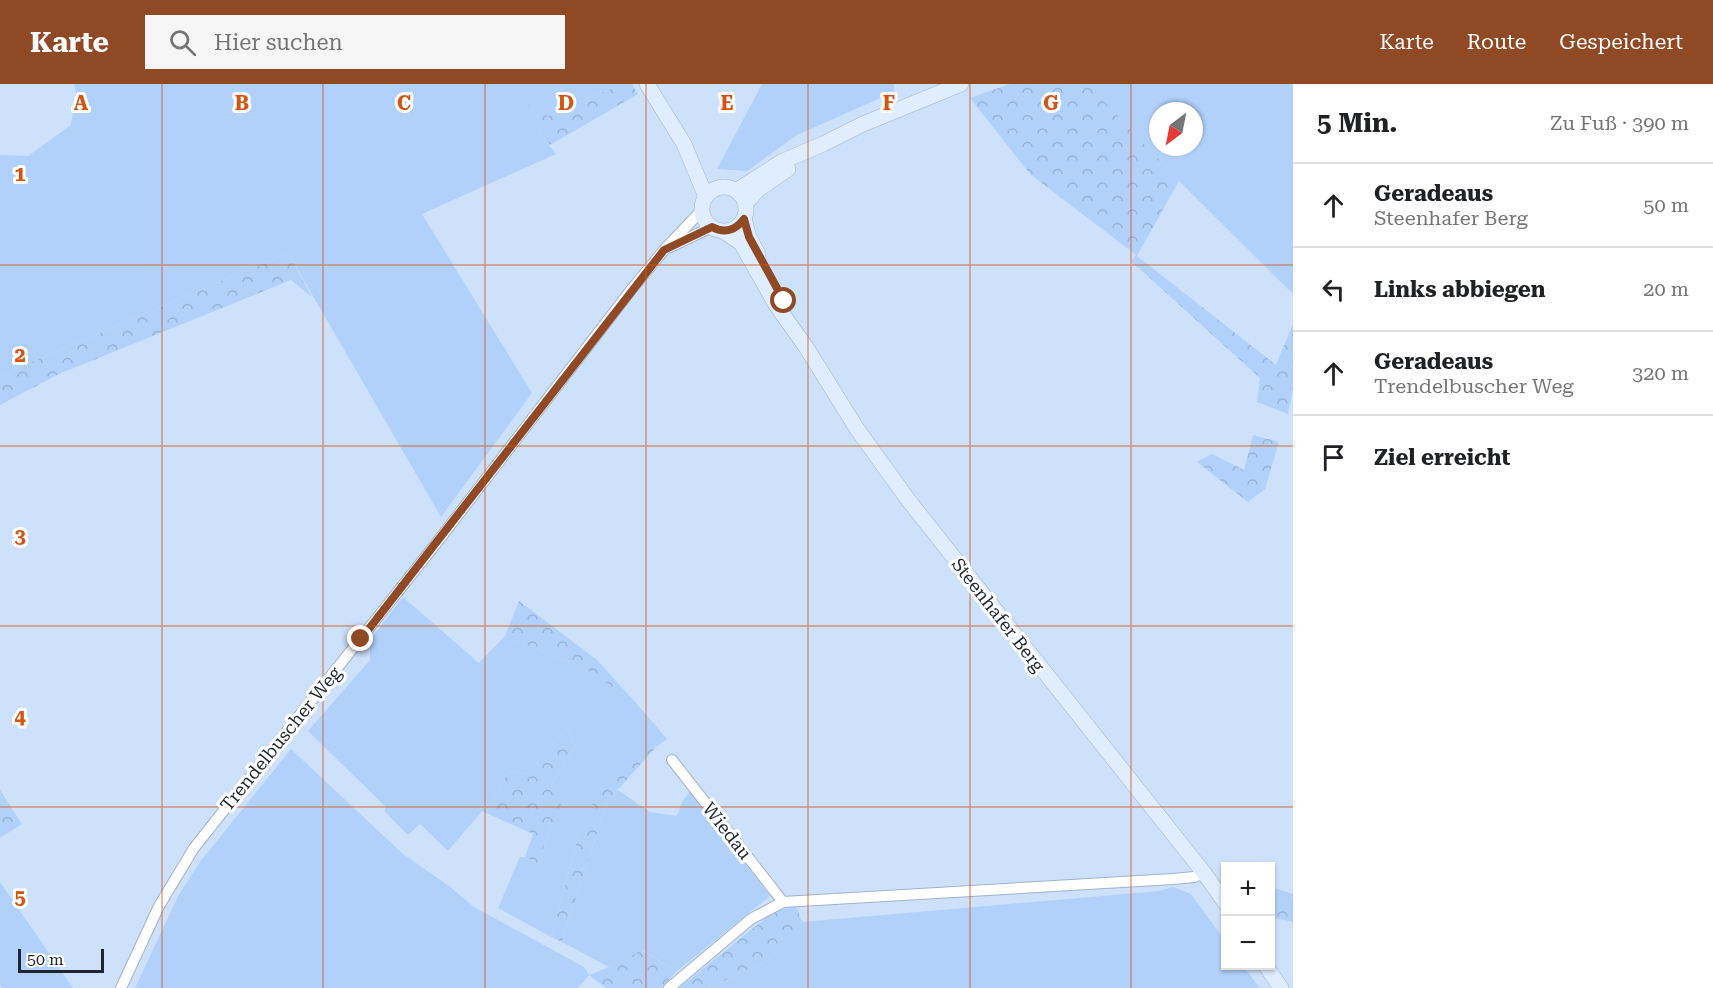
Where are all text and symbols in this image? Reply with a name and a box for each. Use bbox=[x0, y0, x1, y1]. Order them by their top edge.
search box bbox=[145, 15, 565, 69]
text: Karte bbox=[30, 26, 109, 59]
icon: search bbox=[166, 26, 199, 59]
text: Hier suchen bbox=[214, 30, 343, 55]
text: Karte bbox=[1379, 30, 1434, 54]
text: Route bbox=[1467, 30, 1526, 54]
text: Gespeichert bbox=[1559, 30, 1683, 54]
text: A bbox=[74, 91, 89, 115]
text: B bbox=[235, 91, 249, 115]
text: C bbox=[397, 91, 411, 115]
text: D bbox=[558, 91, 574, 115]
text: E bbox=[721, 91, 734, 115]
text: F bbox=[883, 91, 895, 115]
text: G bbox=[1043, 91, 1059, 115]
north arrow bbox=[1149, 102, 1203, 156]
text: 5 Min. bbox=[1317, 108, 1398, 138]
text: Zu Fuß · 390 m bbox=[1550, 111, 1689, 135]
text: 1 bbox=[14, 162, 26, 186]
text: Geradeaus bbox=[1374, 181, 1493, 206]
icon: ahead bbox=[1317, 189, 1350, 222]
text: 50 m bbox=[1643, 193, 1689, 217]
text: Steenhafer Berg bbox=[1374, 206, 1528, 230]
icon: left bbox=[1317, 273, 1350, 306]
text: Links abbiegen bbox=[1374, 277, 1545, 302]
text: 20 m bbox=[1643, 277, 1689, 301]
route start bbox=[770, 287, 796, 313]
text: 2 bbox=[14, 343, 26, 367]
text: Geradeaus bbox=[1374, 349, 1493, 374]
icon: ahead bbox=[1317, 357, 1350, 390]
text: 320 m bbox=[1632, 361, 1689, 385]
text: Trendelbuscher Weg bbox=[1374, 374, 1574, 398]
icon: arrive bbox=[1317, 441, 1350, 474]
text: Ziel erreicht bbox=[1374, 445, 1510, 470]
text: 3 bbox=[14, 524, 26, 548]
street label: Steenhafer Berg bbox=[948, 554, 1050, 676]
route end bbox=[347, 625, 373, 651]
street label: Trendelbuscher Weg bbox=[216, 662, 346, 815]
text: 4 bbox=[14, 705, 26, 729]
street label: Wiedau bbox=[699, 798, 756, 863]
map controls bbox=[1221, 862, 1275, 970]
button: + bbox=[1221, 862, 1275, 916]
text: 5 bbox=[14, 885, 26, 909]
button: − bbox=[1221, 916, 1275, 970]
scale bar bbox=[18, 946, 104, 974]
text: 50 m bbox=[27, 950, 64, 969]

